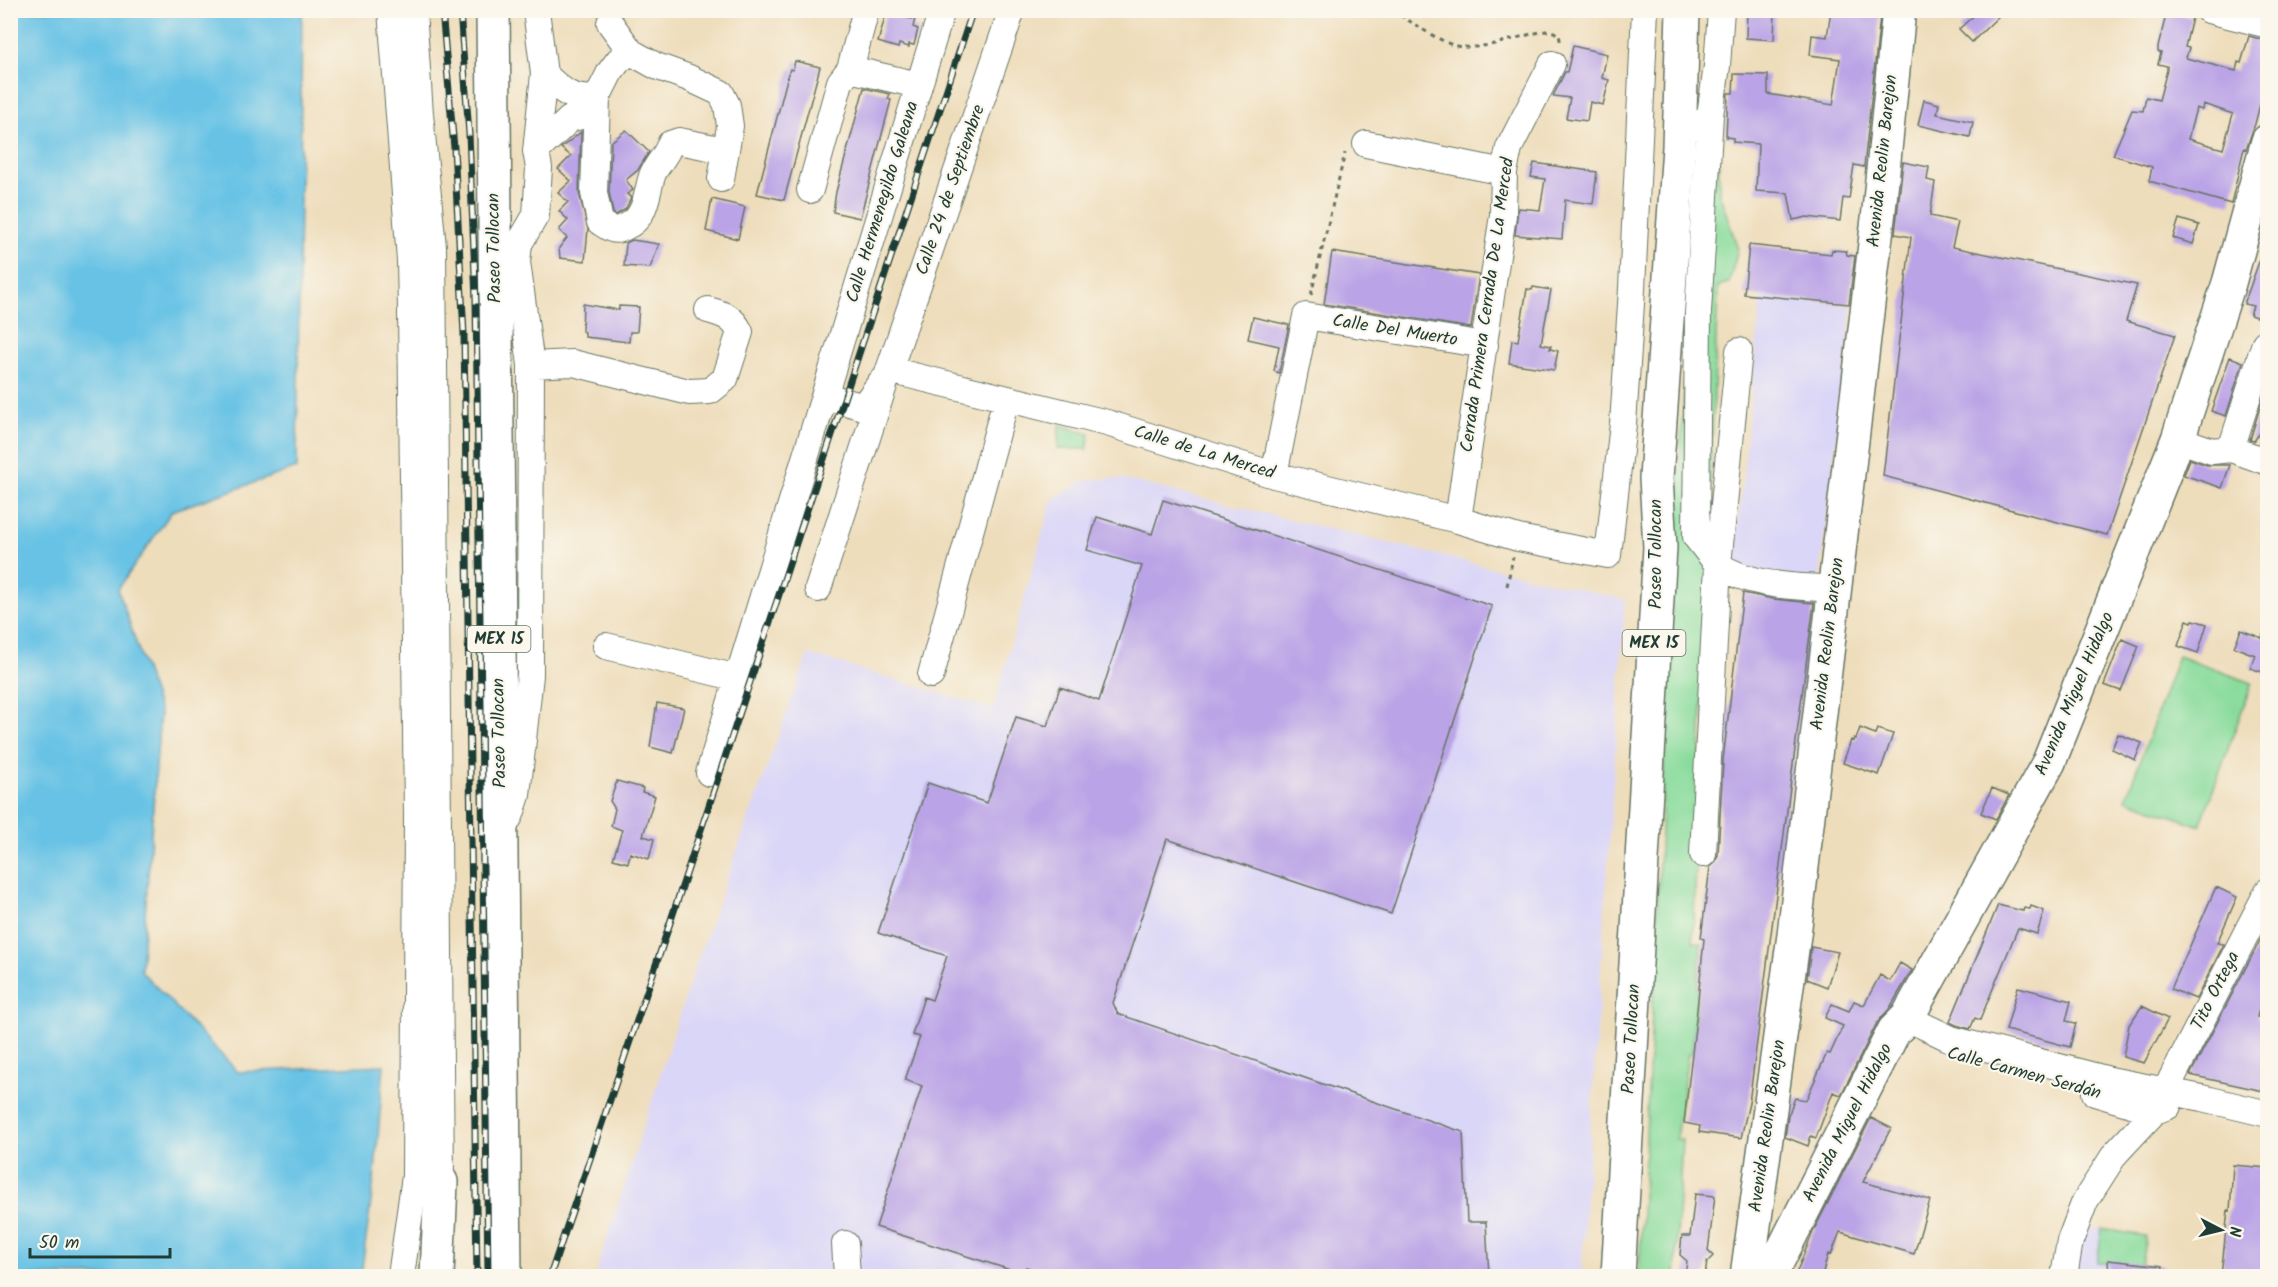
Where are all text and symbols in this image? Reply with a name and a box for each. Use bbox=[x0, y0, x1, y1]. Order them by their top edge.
street label: Avenida Reolin Barejon bbox=[1860, 73, 1906, 249]
street label: Calle Hermenegildo Galeana bbox=[838, 98, 928, 306]
street label: Calle 24 de Septiembre bbox=[908, 101, 994, 279]
street label: Cerrada Primera Cerrada De La Merced bbox=[1453, 155, 1523, 454]
street label: Paseo Tollocan bbox=[480, 193, 510, 303]
street label: Calle Del Muerto bbox=[1330, 307, 1460, 355]
street label: Calle de La Merced bbox=[1130, 418, 1279, 489]
street label: Paseo Tollocan bbox=[1642, 499, 1671, 609]
street label: Avenida Reolin Barejon bbox=[1803, 556, 1853, 732]
street label: Avenida Miguel Hidalgo bbox=[2027, 608, 2123, 780]
road number: MEX 15 bbox=[468, 626, 530, 652]
road number: MEX 15 bbox=[1622, 630, 1686, 656]
street label: Paseo Tollocan bbox=[485, 678, 515, 788]
street label: Tito Ortega bbox=[2184, 946, 2248, 1036]
street label: Paseo Tollocan bbox=[1615, 983, 1649, 1095]
street label: Avenida Reolin Barejon bbox=[1742, 1038, 1794, 1214]
street label: Avenida Miguel Hidalgo bbox=[1795, 1038, 1901, 1208]
street label: Calle Carmen Serdán bbox=[1944, 1039, 2104, 1109]
north arrow bbox=[2191, 1200, 2251, 1260]
scale bar bbox=[30, 1221, 170, 1259]
text: N bbox=[2221, 1225, 2247, 1238]
text: 50 m bbox=[39, 1229, 79, 1258]

